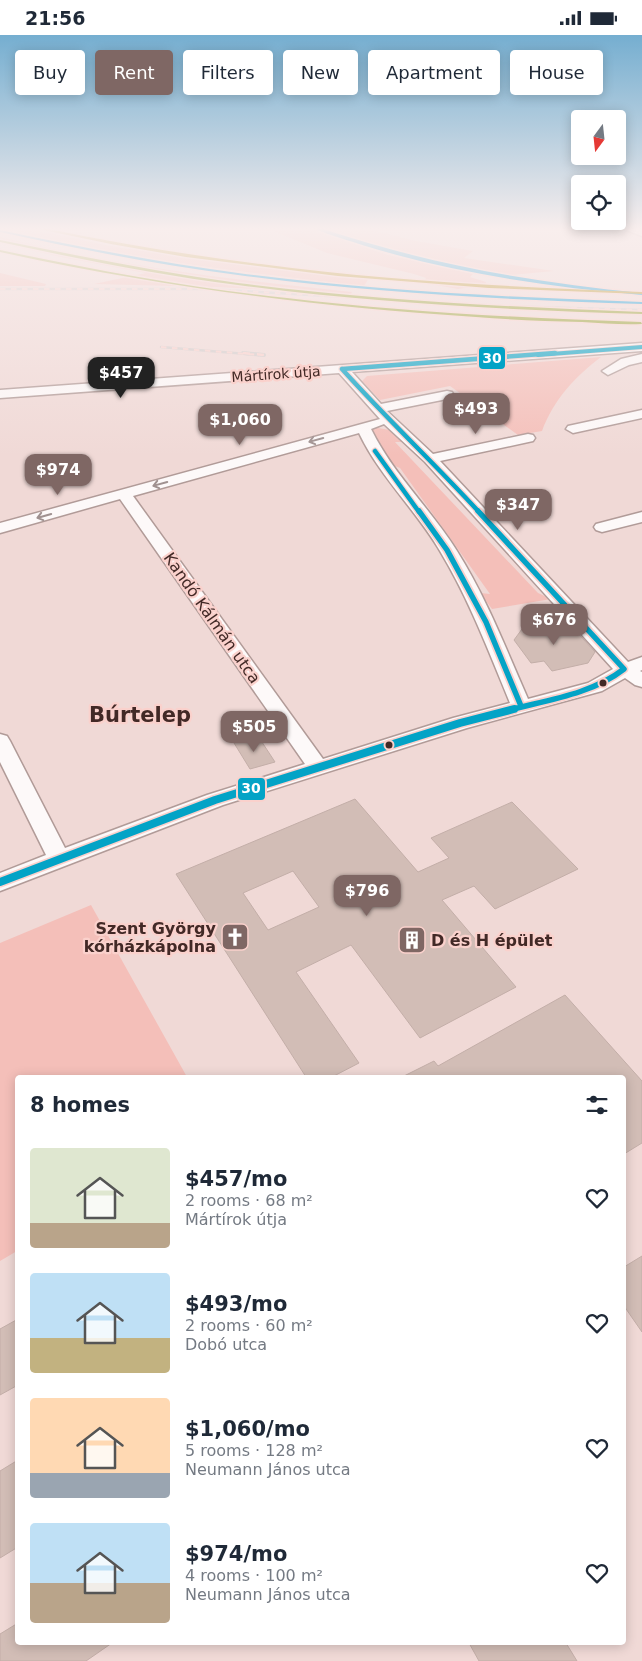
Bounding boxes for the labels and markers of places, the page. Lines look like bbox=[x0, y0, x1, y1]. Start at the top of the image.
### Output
pin: $457 bbox=[91, 357, 151, 399]
pin: $493 bbox=[446, 393, 506, 435]
pin: $1,060 bbox=[199, 403, 281, 446]
pin: $974 bbox=[28, 453, 88, 496]
pin: $347 bbox=[488, 489, 548, 531]
pin: $676 bbox=[524, 603, 584, 646]
unlabelled marker bbox=[598, 678, 608, 688]
pin: $505 bbox=[224, 711, 284, 753]
unlabelled marker bbox=[384, 740, 394, 750]
pin: $796 bbox=[337, 875, 397, 917]
place label: Szent György kórházkápolna bbox=[84, 919, 217, 956]
church icon: Szent György kórházkápolna bbox=[220, 922, 250, 952]
building icon: D és H épület bbox=[397, 925, 427, 955]
place label: D és H épület bbox=[431, 931, 553, 950]

